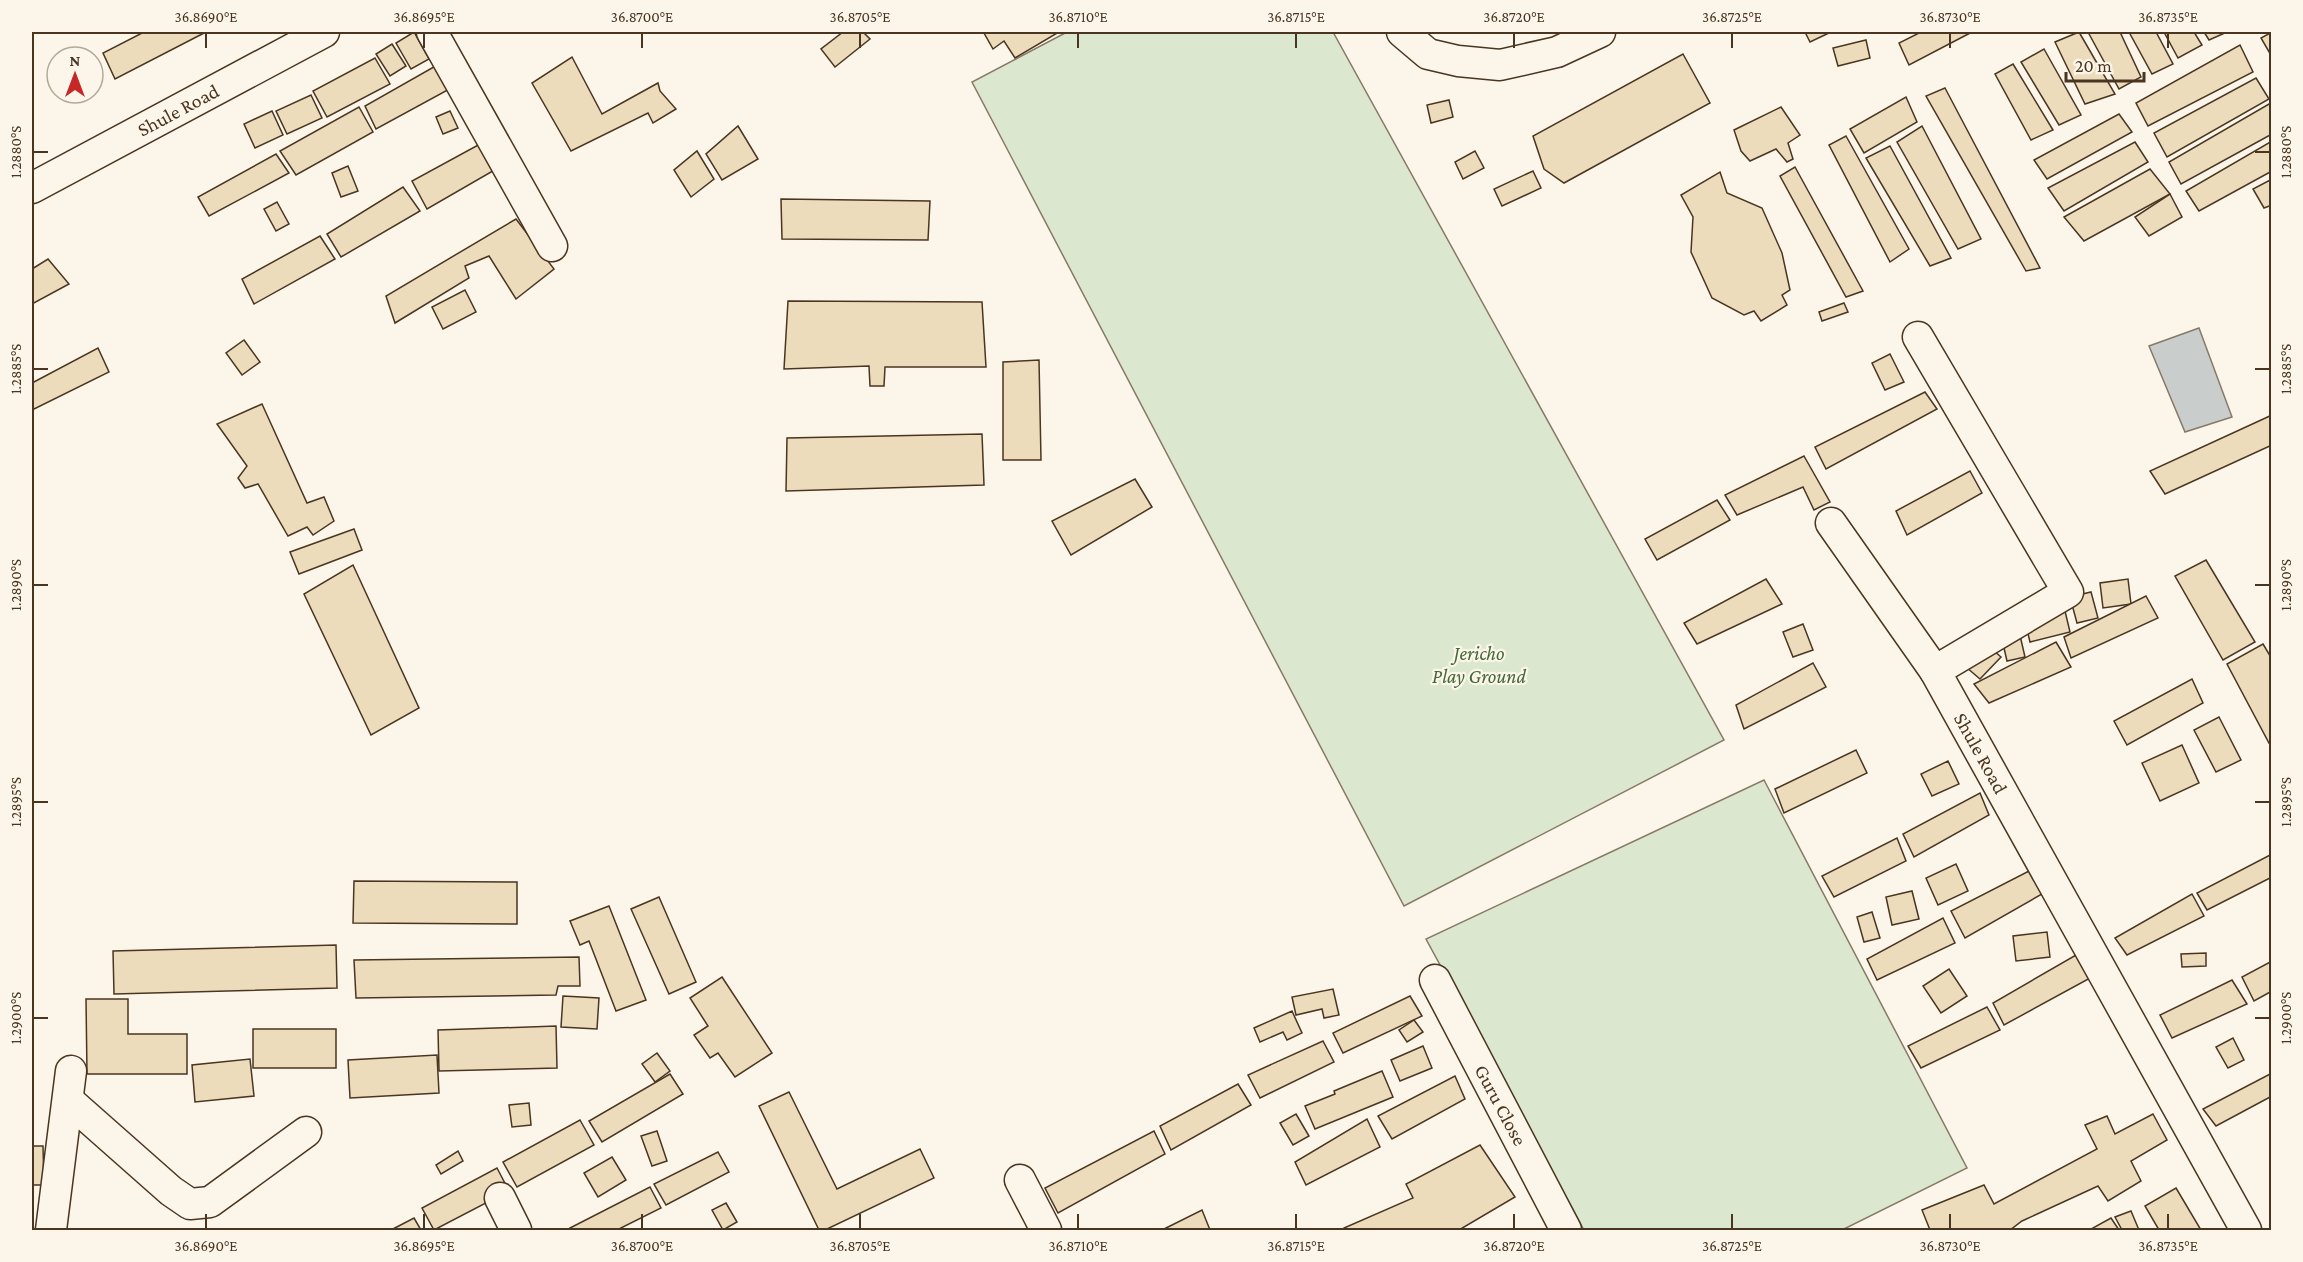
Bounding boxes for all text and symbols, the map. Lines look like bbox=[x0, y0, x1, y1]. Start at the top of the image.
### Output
text: 36.8690°E bbox=[175, 9, 237, 25]
text: 36.8695°E bbox=[393, 9, 455, 25]
text: 36.8700°E bbox=[611, 9, 673, 25]
text: 36.8705°E bbox=[830, 9, 890, 25]
text: 36.8710°E bbox=[1048, 9, 1108, 25]
text: 36.8715°E bbox=[1267, 9, 1325, 25]
text: 36.8720°E bbox=[1483, 9, 1545, 25]
text: 36.8725°E bbox=[1702, 9, 1762, 25]
text: 36.8730°E bbox=[1919, 9, 1981, 25]
text: 36.8735°E bbox=[2138, 9, 2198, 25]
north arrow bbox=[45, 45, 105, 105]
scale bar bbox=[2066, 45, 2144, 83]
text: N bbox=[70, 52, 81, 69]
text: 20 m bbox=[2075, 56, 2112, 76]
street label: Shule Road bbox=[134, 79, 223, 141]
text: 1.2880°S bbox=[8, 126, 24, 178]
text: 1.2880°S bbox=[2278, 126, 2294, 178]
text: 1.2885°S bbox=[8, 344, 24, 394]
text: 1.2885°S bbox=[2278, 344, 2294, 394]
text: 1.2890°S bbox=[8, 559, 24, 611]
text: 1.2890°S bbox=[2278, 559, 2294, 611]
park label: Jericho Play Ground bbox=[1432, 642, 1526, 688]
street label: Shule Road bbox=[1950, 709, 2012, 798]
text: 1.2895°S bbox=[8, 777, 24, 827]
text: 1.2895°S bbox=[2278, 777, 2294, 827]
text: 1.2900°S bbox=[8, 992, 24, 1044]
text: 1.2900°S bbox=[2278, 992, 2294, 1044]
street label: Guru Close bbox=[1471, 1061, 1532, 1149]
text: 36.8690°E bbox=[175, 1238, 237, 1254]
text: 36.8695°E bbox=[393, 1238, 455, 1254]
text: 36.8700°E bbox=[611, 1238, 673, 1254]
text: 36.8705°E bbox=[830, 1238, 890, 1254]
text: 36.8710°E bbox=[1048, 1238, 1108, 1254]
text: 36.8715°E bbox=[1267, 1238, 1325, 1254]
text: 36.8720°E bbox=[1483, 1238, 1545, 1254]
text: 36.8725°E bbox=[1702, 1238, 1762, 1254]
text: 36.8730°E bbox=[1919, 1238, 1981, 1254]
text: 36.8735°E bbox=[2138, 1238, 2198, 1254]

